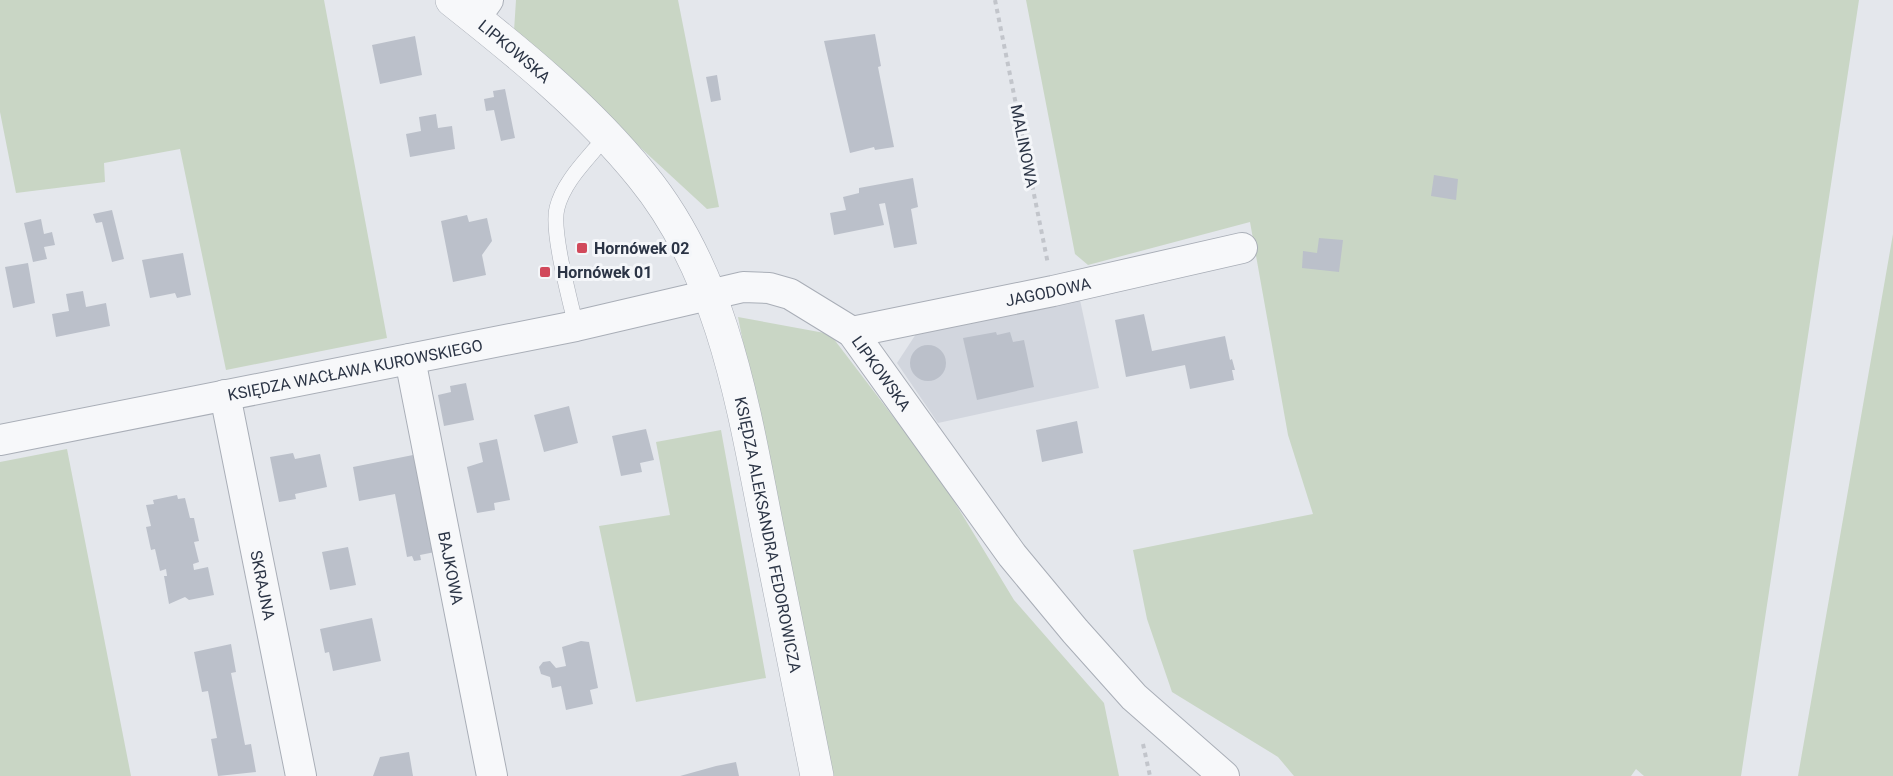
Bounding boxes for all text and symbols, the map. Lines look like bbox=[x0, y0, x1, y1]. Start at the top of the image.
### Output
street label: LIPKOWSKA bbox=[475, 16, 555, 87]
street label: MALINOWA bbox=[1007, 103, 1041, 190]
place label: Hornówek 02 bbox=[594, 239, 689, 258]
marker: Hornówek 02 bbox=[575, 241, 589, 255]
place label: Hornówek 01 bbox=[557, 263, 652, 282]
marker: Hornówek 01 bbox=[538, 265, 552, 279]
street label: JAGODOWA bbox=[1004, 273, 1093, 310]
street label: LIPKOWSKA bbox=[848, 332, 915, 415]
street label: KSIĘDZA WACŁAWA KUROWSKIEGO bbox=[226, 335, 484, 404]
street label: KSIĘDZA ALEKSANDRA FEDOROWICZA bbox=[731, 395, 806, 675]
street label: BAJKOWA bbox=[435, 530, 468, 607]
street label: SKRAJNA bbox=[247, 549, 279, 622]

